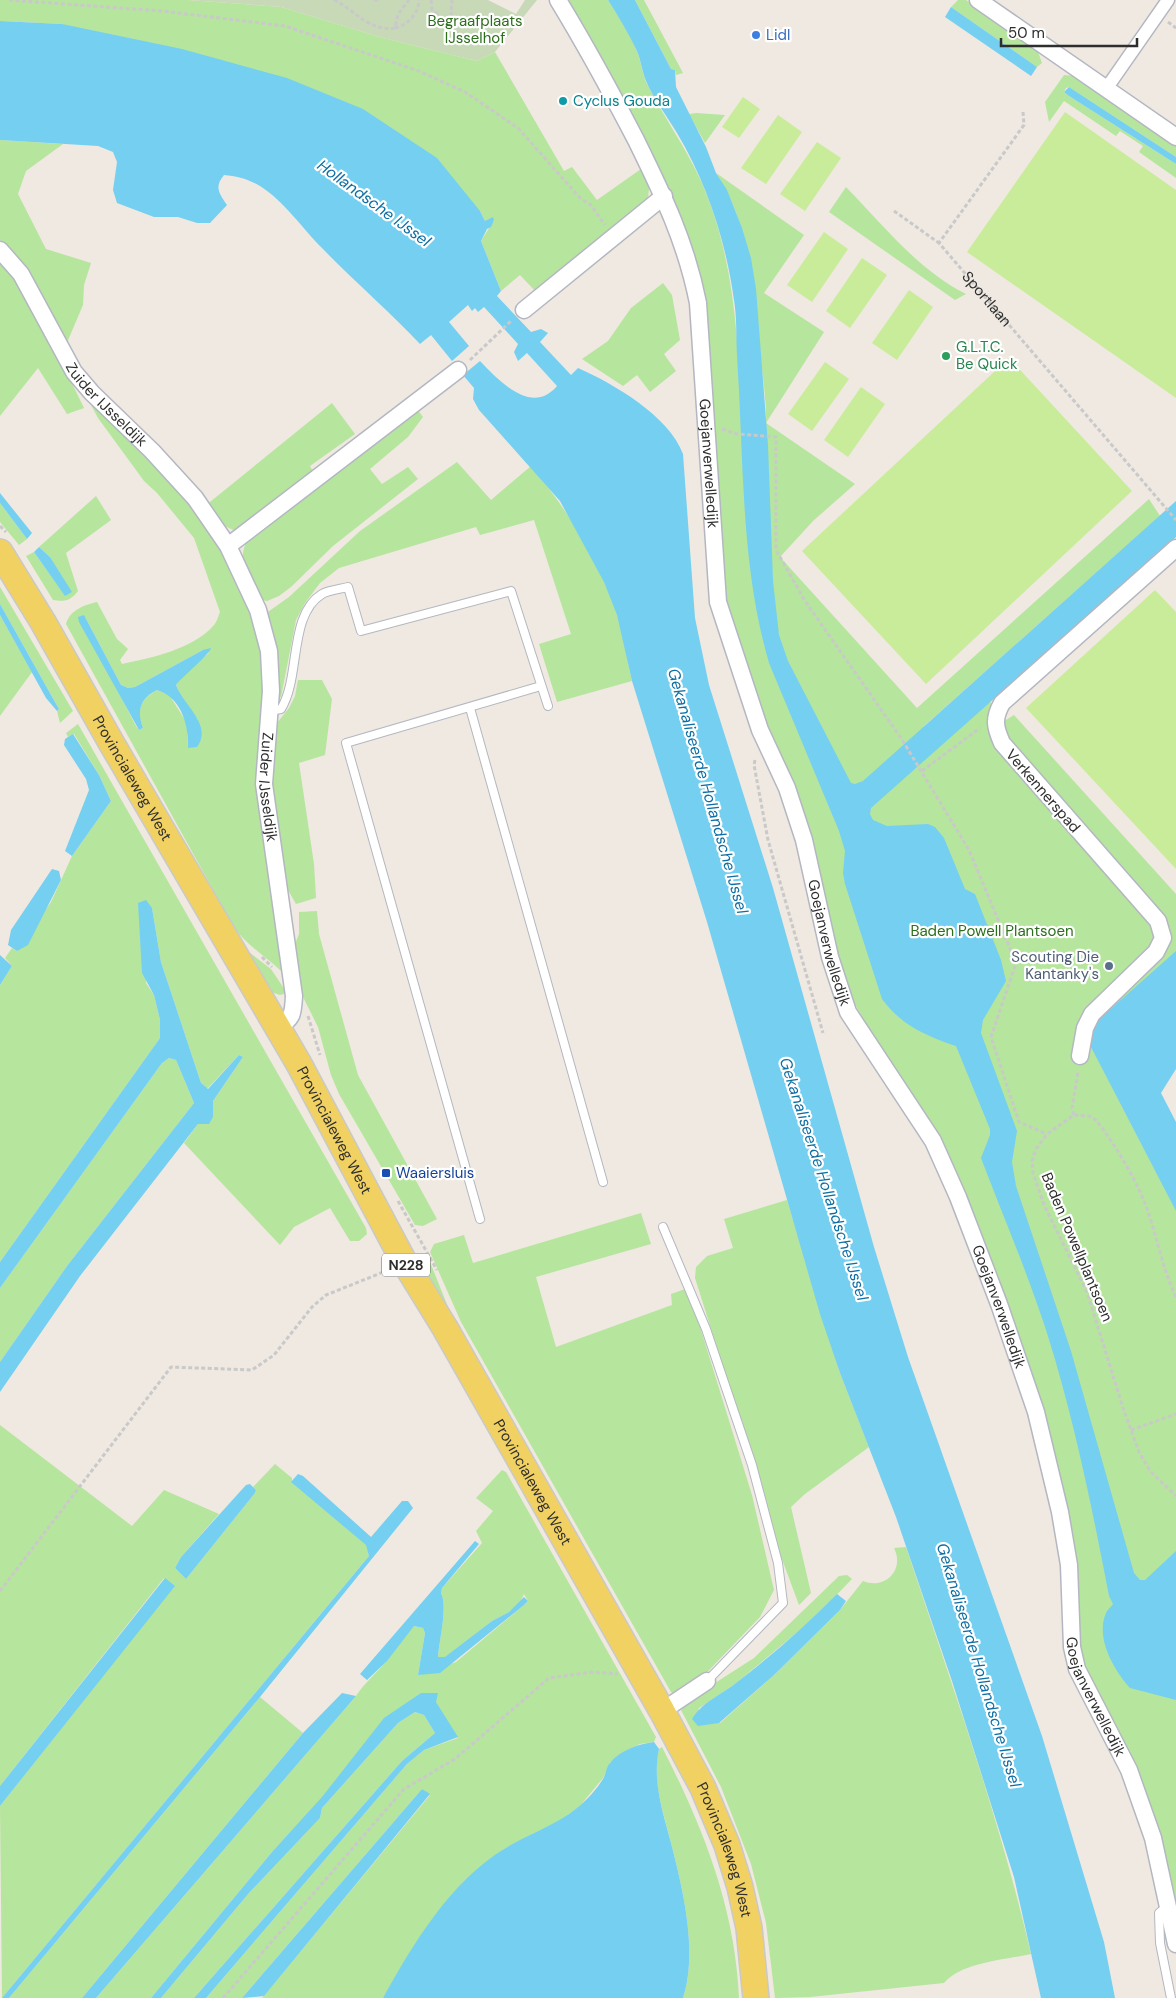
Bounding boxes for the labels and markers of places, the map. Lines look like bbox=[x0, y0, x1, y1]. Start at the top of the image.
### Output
place label: Lidl bbox=[766, 25, 790, 45]
marker: Lidl bbox=[750, 29, 762, 41]
place label: Cyclus Gouda bbox=[573, 91, 670, 111]
marker: Cyclus Gouda bbox=[557, 95, 569, 107]
place label: G.L.T.C. Be Quick bbox=[956, 337, 1018, 374]
marker: G.L.T.C. Be Quick bbox=[940, 350, 952, 362]
place label: Scouting Die Kantanky's bbox=[1011, 947, 1099, 984]
marker: Scouting Die Kantanky's bbox=[1103, 960, 1115, 972]
place label: Waaiersluis bbox=[396, 1163, 474, 1183]
marker: Waaiersluis bbox=[380, 1167, 392, 1179]

